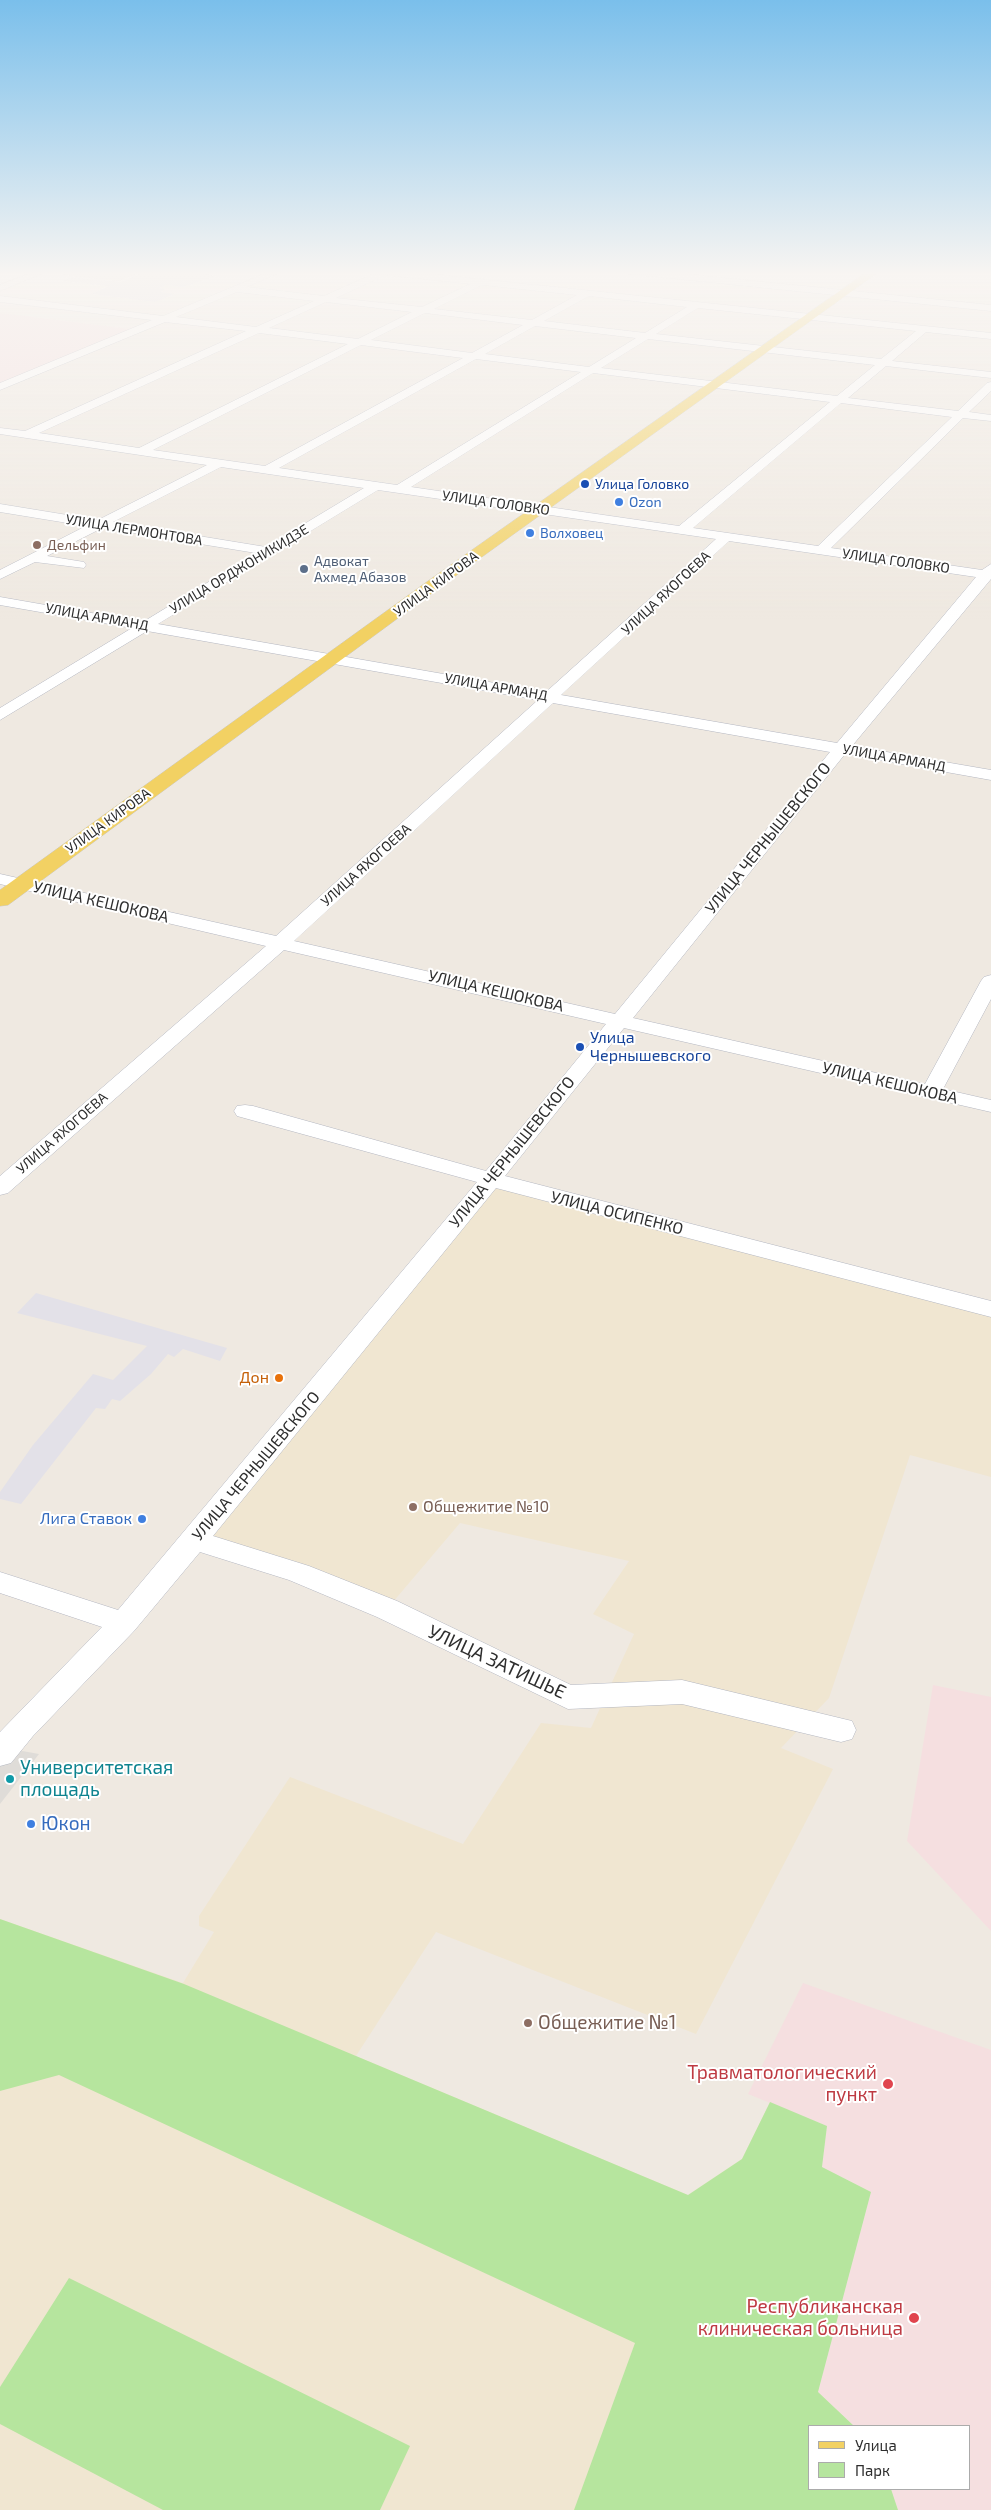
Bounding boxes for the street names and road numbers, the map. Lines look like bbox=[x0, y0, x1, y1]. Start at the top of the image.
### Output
street label: УЛИЦА ГОЛОВКО bbox=[441, 487, 551, 519]
street label: УЛИЦА ЛЕРМОНТОВА bbox=[64, 511, 204, 549]
street label: УЛИЦА ОРДЖОНИКИДЗЕ bbox=[166, 521, 312, 617]
street label: УЛИЦА ГОЛОВКО bbox=[841, 545, 951, 577]
street label: УЛИЦА ЯХОГОЕВА bbox=[618, 547, 714, 639]
street label: УЛИЦА КИРОВА bbox=[390, 548, 482, 620]
street label: УЛИЦА АРМАНД bbox=[44, 600, 150, 634]
street label: УЛИЦА АРМАНД bbox=[443, 670, 549, 704]
street label: УЛИЦА АРМАНД bbox=[841, 741, 947, 775]
street label: УЛИЦА ЧЕРНЫШЕВСКОГО bbox=[701, 759, 835, 917]
street label: УЛИЦА КИРОВА bbox=[62, 785, 154, 857]
street label: УЛИЦА ЯХОГОЕВА bbox=[317, 820, 415, 910]
street label: УЛИЦА КЕШОКОВА bbox=[31, 877, 171, 927]
street label: УЛИЦА КЕШОКОВА bbox=[426, 966, 566, 1016]
street label: УЛИЦА КЕШОКОВА bbox=[820, 1058, 960, 1108]
street label: УЛИЦА ЧЕРНЫШЕВСКОГО bbox=[445, 1073, 579, 1231]
street label: УЛИЦА ЯХОГОЕВА bbox=[13, 1089, 111, 1177]
street label: УЛИЦА ОСИПЕНКО bbox=[549, 1187, 685, 1239]
street label: УЛИЦА ЧЕРНЫШЕВСКОГО bbox=[188, 1388, 324, 1544]
street label: УЛИЦА ЗАТИШЬЕ bbox=[424, 1620, 570, 1704]

